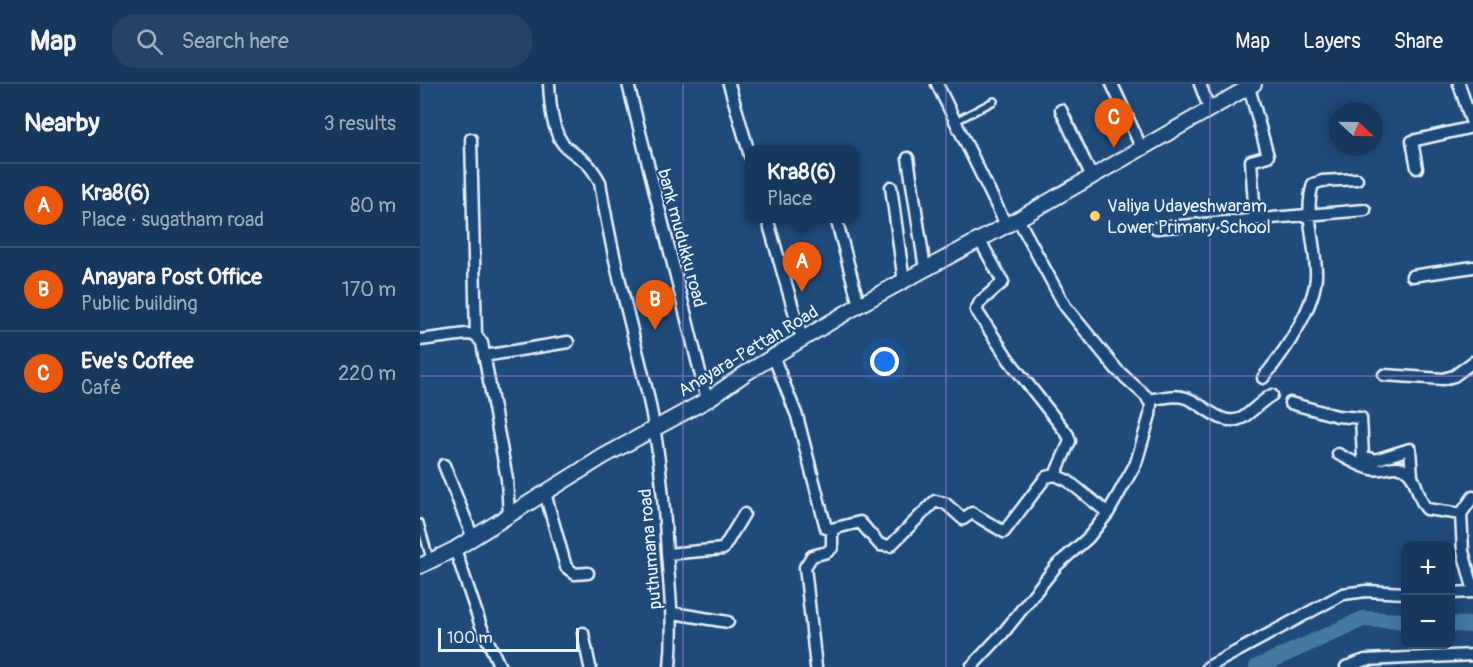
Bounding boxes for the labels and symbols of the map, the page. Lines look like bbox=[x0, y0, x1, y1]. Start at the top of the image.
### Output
pin: C bbox=[1094, 98, 1134, 148]
north arrow bbox=[1329, 102, 1383, 156]
street label: bank mudukku road bbox=[652, 167, 711, 310]
place label: Valiya Udayeshwaram Lower Primary School bbox=[1107, 195, 1271, 239]
marker: Valiya Udayeshwaram Lower Primary School bbox=[1088, 209, 1102, 223]
pin: A bbox=[782, 242, 821, 292]
pin: B bbox=[636, 280, 674, 330]
street label: Anayara-Pettah Road bbox=[674, 300, 823, 402]
your location bbox=[870, 347, 899, 376]
street label: puthumana road bbox=[634, 488, 667, 610]
scale bar bbox=[438, 625, 579, 652]

